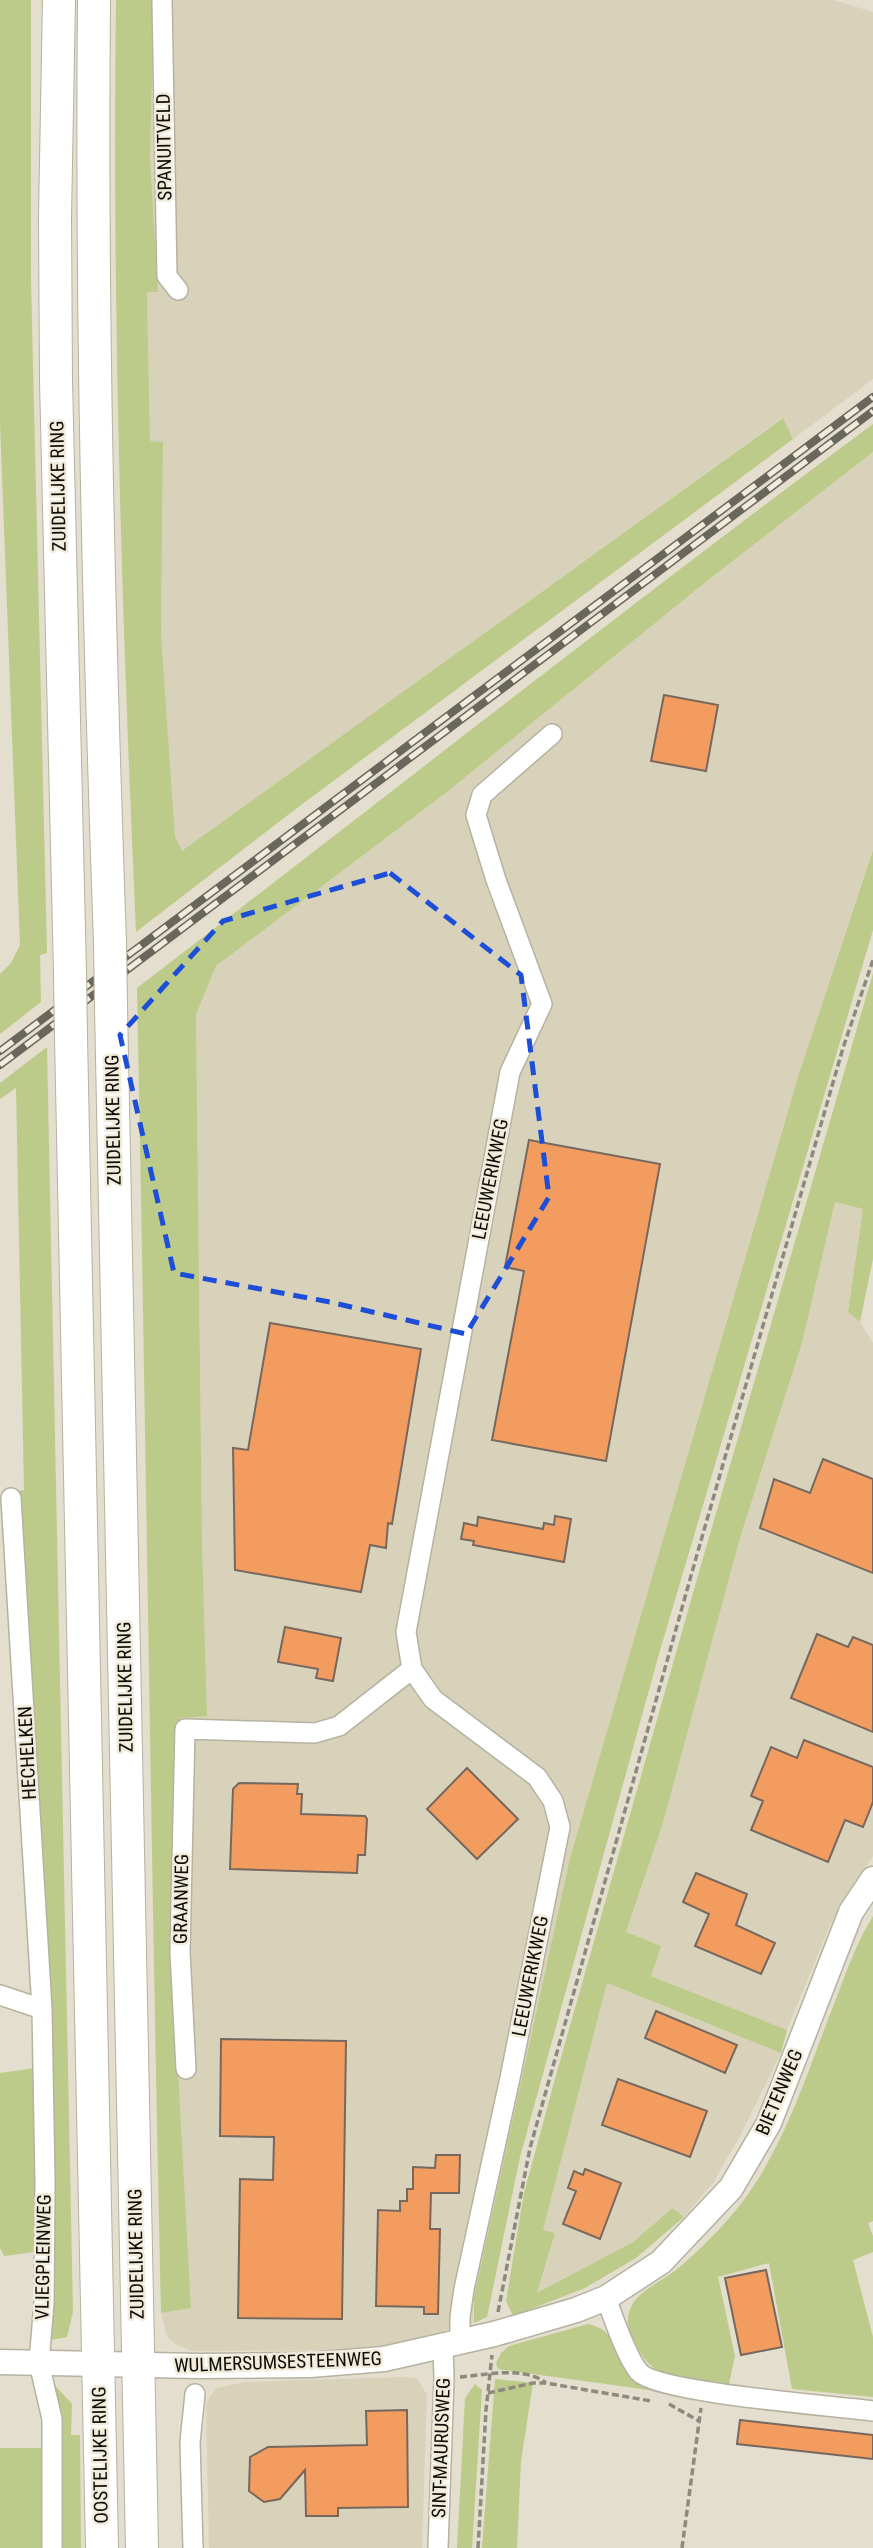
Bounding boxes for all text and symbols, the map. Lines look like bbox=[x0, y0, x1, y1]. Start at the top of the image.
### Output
street label: SPANUITVELD bbox=[152, 93, 176, 201]
street label: ZUIDELIJKE RING bbox=[45, 420, 71, 552]
street label: ZUIDELIJKE RING bbox=[100, 1054, 126, 1186]
street label: LEEUWERIKWEG bbox=[467, 1117, 513, 1241]
street label: ZUIDELIJKE RING bbox=[112, 1621, 138, 1753]
street label: HECHELKEN bbox=[13, 1706, 41, 1800]
street label: GRAANWEG bbox=[169, 1854, 193, 1944]
street label: LEEUWERIKWEG bbox=[507, 1914, 553, 2038]
street label: BIETENWEG bbox=[751, 2046, 807, 2138]
street label: ZUIDELIJKE RING bbox=[123, 2188, 149, 2320]
street label: VLIEGPLEINWEG bbox=[30, 2194, 56, 2320]
street label: WULMERSUMSESTEENWEG bbox=[174, 2347, 382, 2377]
street label: SINT-MAURUSWEG bbox=[427, 2377, 455, 2519]
street label: OOSTELIJKE RING bbox=[87, 2386, 113, 2524]

